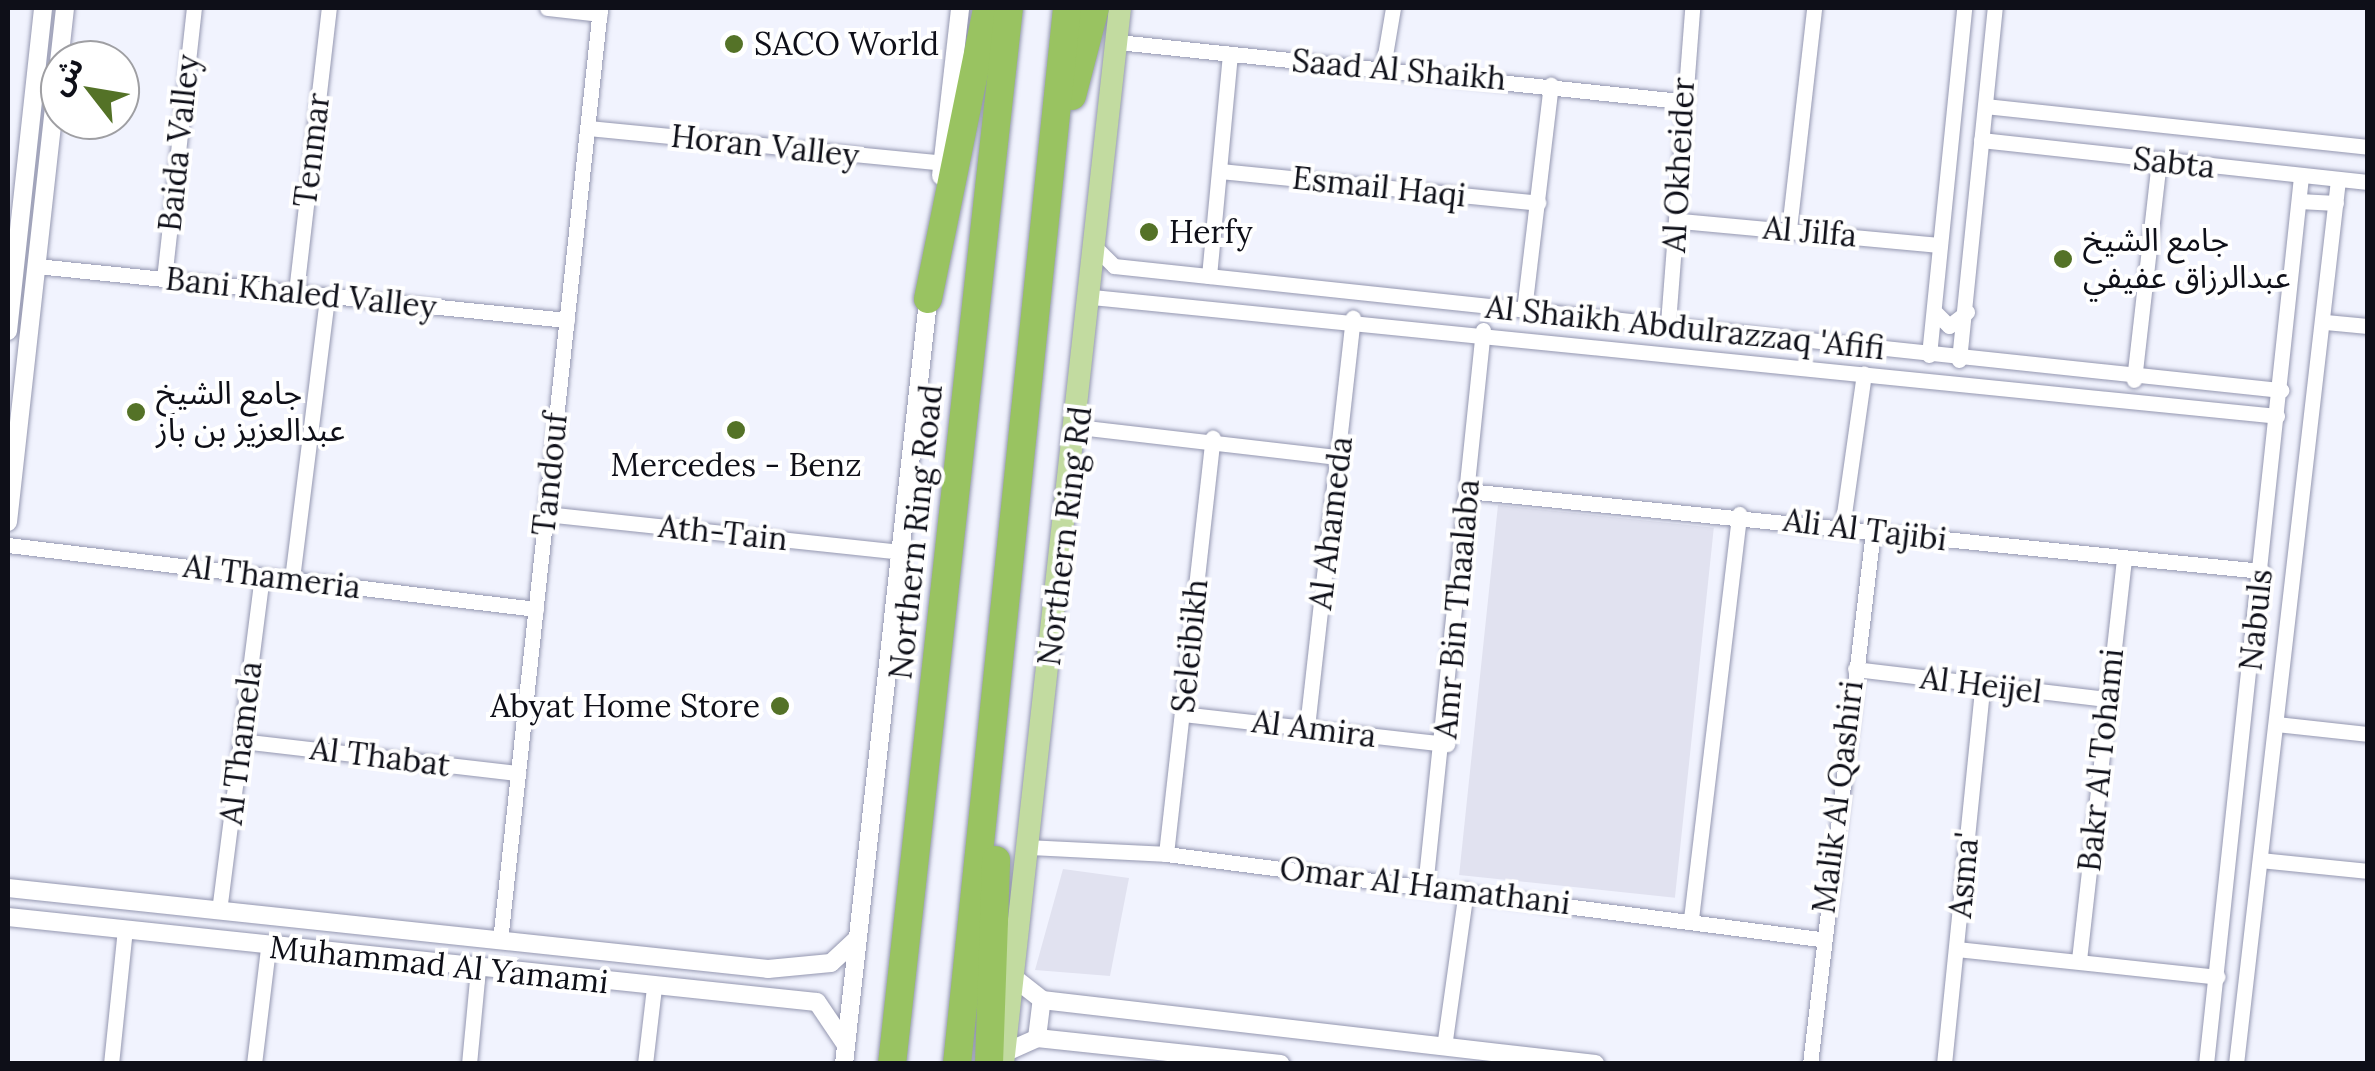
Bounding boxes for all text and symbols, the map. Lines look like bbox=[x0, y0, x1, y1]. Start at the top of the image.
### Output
place label: SACO World bbox=[754, 25, 939, 63]
marker: SACO World bbox=[723, 33, 745, 55]
north arrow bbox=[40, 40, 140, 140]
street label: Saad Al Shaikh bbox=[1290, 42, 1508, 98]
text: ش bbox=[41, 50, 91, 101]
street label: Baida Valley bbox=[151, 53, 207, 233]
street label: Al Okheider bbox=[1655, 76, 1703, 254]
street label: Tenmar bbox=[286, 91, 338, 209]
street label: Horan Valley bbox=[669, 117, 861, 175]
street label: Sabta bbox=[2131, 140, 2217, 186]
street label: Esmail Haqi bbox=[1290, 159, 1468, 215]
street label: Al Jilfa bbox=[1761, 209, 1859, 255]
place label: Herfy bbox=[1169, 213, 1253, 251]
marker: Herfy bbox=[1138, 221, 1160, 243]
place label: جامع الشيخ عبدالرزاق عفيفي bbox=[2083, 222, 2291, 297]
marker: جامع الشيخ عبدالرزاق عفيفي bbox=[2052, 248, 2074, 270]
street label: Bani Khaled Valley bbox=[164, 260, 438, 326]
street label: Al Shaikh Abdulrazzaq 'Afifi bbox=[1484, 288, 1886, 368]
place label: جامع الشيخ عبدالعزيز بن باز bbox=[156, 375, 345, 450]
street label: Northern Ring Road bbox=[881, 383, 951, 681]
marker: جامع الشيخ عبدالعزيز بن باز bbox=[125, 401, 147, 423]
street label: Northern Ring Rd bbox=[1030, 404, 1100, 668]
street label: Tandouf bbox=[524, 411, 576, 537]
marker: Mercedes - Benz bbox=[725, 419, 747, 441]
street label: Al Ahameda bbox=[1301, 434, 1361, 612]
place label: Mercedes - Benz bbox=[611, 446, 861, 484]
street label: Amr Bin Thaalaba bbox=[1427, 478, 1487, 740]
street label: Ali Al Tajibi bbox=[1781, 501, 1949, 559]
street label: Ath-Tain bbox=[657, 507, 789, 559]
street label: Al Thameria bbox=[181, 547, 363, 607]
street label: Nabuls bbox=[2232, 567, 2280, 673]
street label: Seleibikh bbox=[1164, 577, 1216, 715]
street label: Bakr Al Tohami bbox=[2070, 647, 2132, 873]
street label: Al Thamela bbox=[212, 659, 270, 827]
street label: Al Heijel bbox=[1918, 659, 2044, 711]
street label: Malik Al Qashiri bbox=[1805, 678, 1871, 916]
place label: Abyat Home Store bbox=[490, 687, 760, 725]
marker: Abyat Home Store bbox=[769, 695, 791, 717]
street label: Al Amira bbox=[1250, 702, 1378, 756]
street label: Al Thabat bbox=[308, 729, 452, 785]
street label: Asma' bbox=[1941, 830, 1987, 920]
street label: Omar Al Hamathani bbox=[1277, 849, 1573, 923]
street label: Muhammad Al Yamami bbox=[268, 928, 610, 1002]

